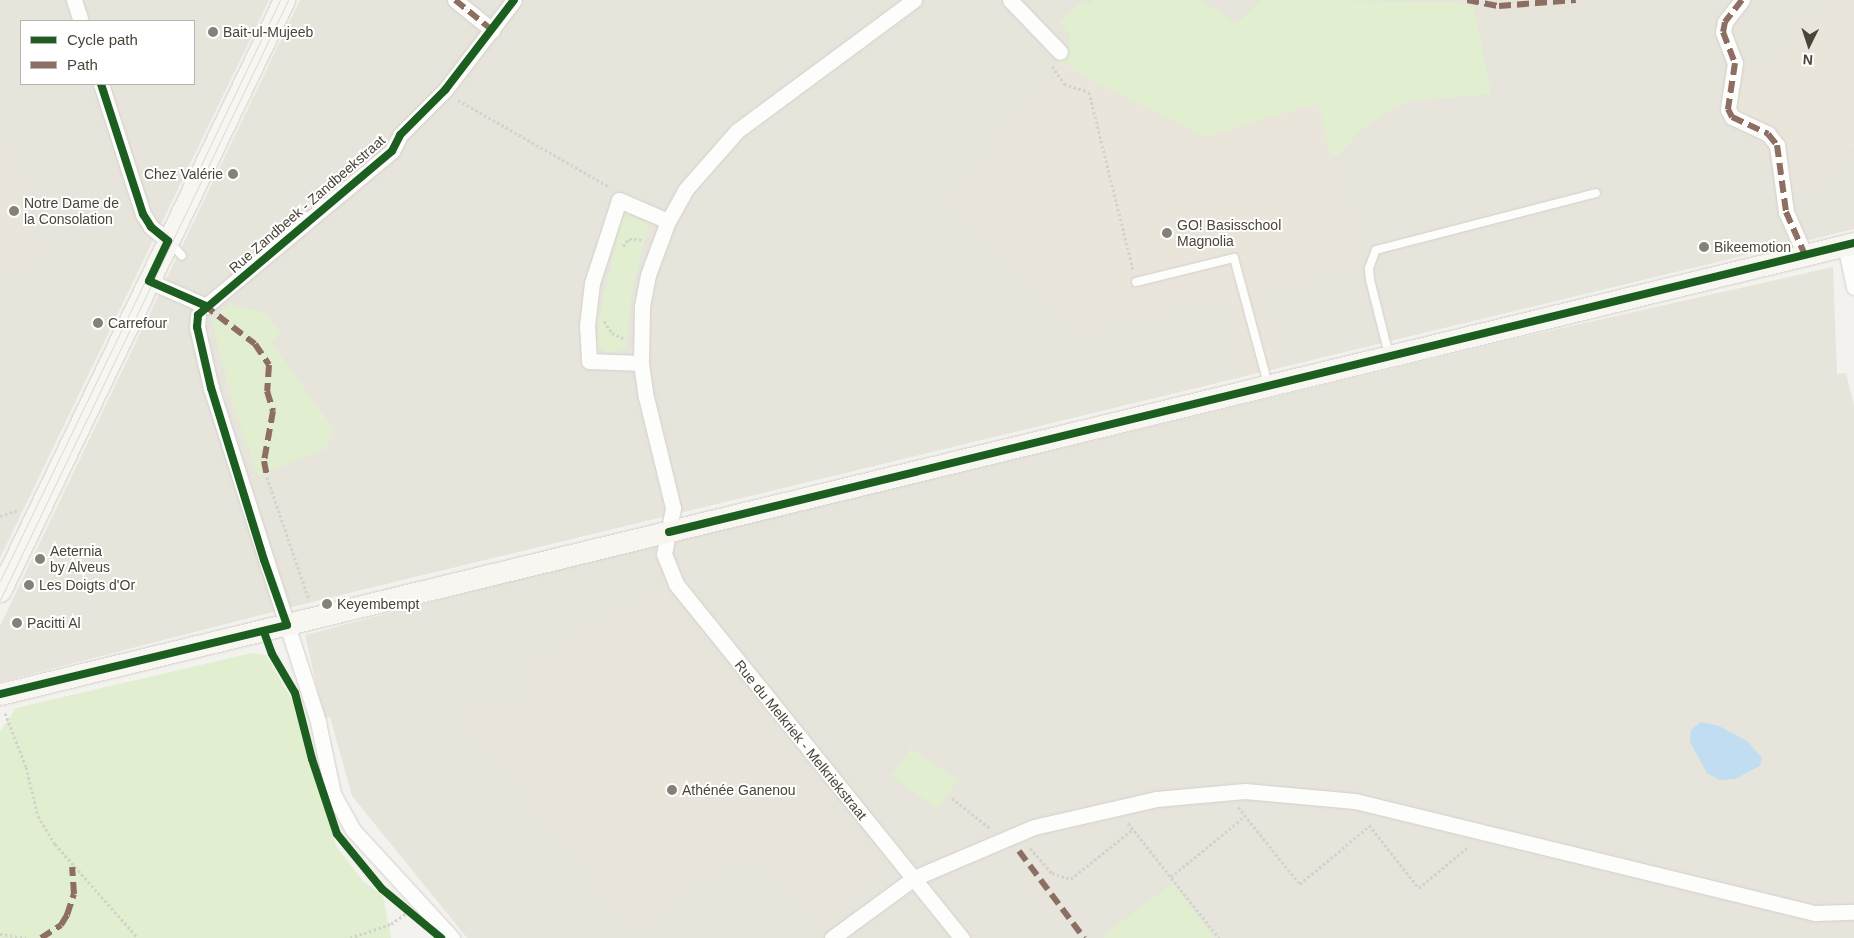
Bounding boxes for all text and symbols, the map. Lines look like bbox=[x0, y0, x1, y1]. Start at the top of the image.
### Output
legend bbox=[20, 20, 195, 85]
north arrow bbox=[1784, 20, 1834, 70]
place label: Bait-ul-Mujeeb bbox=[223, 24, 313, 40]
marker: Bait-ul-Mujeeb bbox=[207, 26, 219, 38]
text: Cycle path bbox=[67, 31, 138, 48]
text: N bbox=[1802, 52, 1814, 68]
text: Path bbox=[67, 56, 98, 73]
street label: Rue Zandbeek - Zandbeekstraat bbox=[225, 132, 389, 276]
place label: Chez Valérie bbox=[144, 166, 223, 182]
marker: Chez Valérie bbox=[227, 168, 239, 180]
place label: Notre Dame de la Consolation bbox=[24, 195, 119, 228]
marker: Notre Dame de la Consolation bbox=[8, 205, 20, 217]
place label: GO! Basisschool Magnolia bbox=[1177, 217, 1281, 250]
marker: GO! Basisschool Magnolia bbox=[1161, 227, 1173, 239]
place label: Bikeemotion bbox=[1714, 239, 1791, 255]
marker: Bikeemotion bbox=[1698, 241, 1710, 253]
place label: Carrefour bbox=[108, 315, 167, 331]
marker: Carrefour bbox=[92, 317, 104, 329]
place label: Aeternia by Alveus bbox=[50, 543, 111, 576]
marker: Aeternia by Alveus bbox=[34, 553, 46, 565]
place label: Les Doigts d'Or bbox=[39, 577, 135, 593]
marker: Les Doigts d'Or bbox=[23, 579, 35, 591]
place label: Keyembempt bbox=[337, 596, 419, 612]
marker: Keyembempt bbox=[321, 598, 333, 610]
place label: Pacitti Al bbox=[27, 615, 81, 631]
marker: Pacitti Al bbox=[11, 617, 23, 629]
street label: Rue du Melkriek - Melkriekstraat bbox=[731, 657, 871, 823]
place label: Athénée Ganenou bbox=[682, 782, 796, 798]
marker: Athénée Ganenou bbox=[666, 784, 678, 796]

